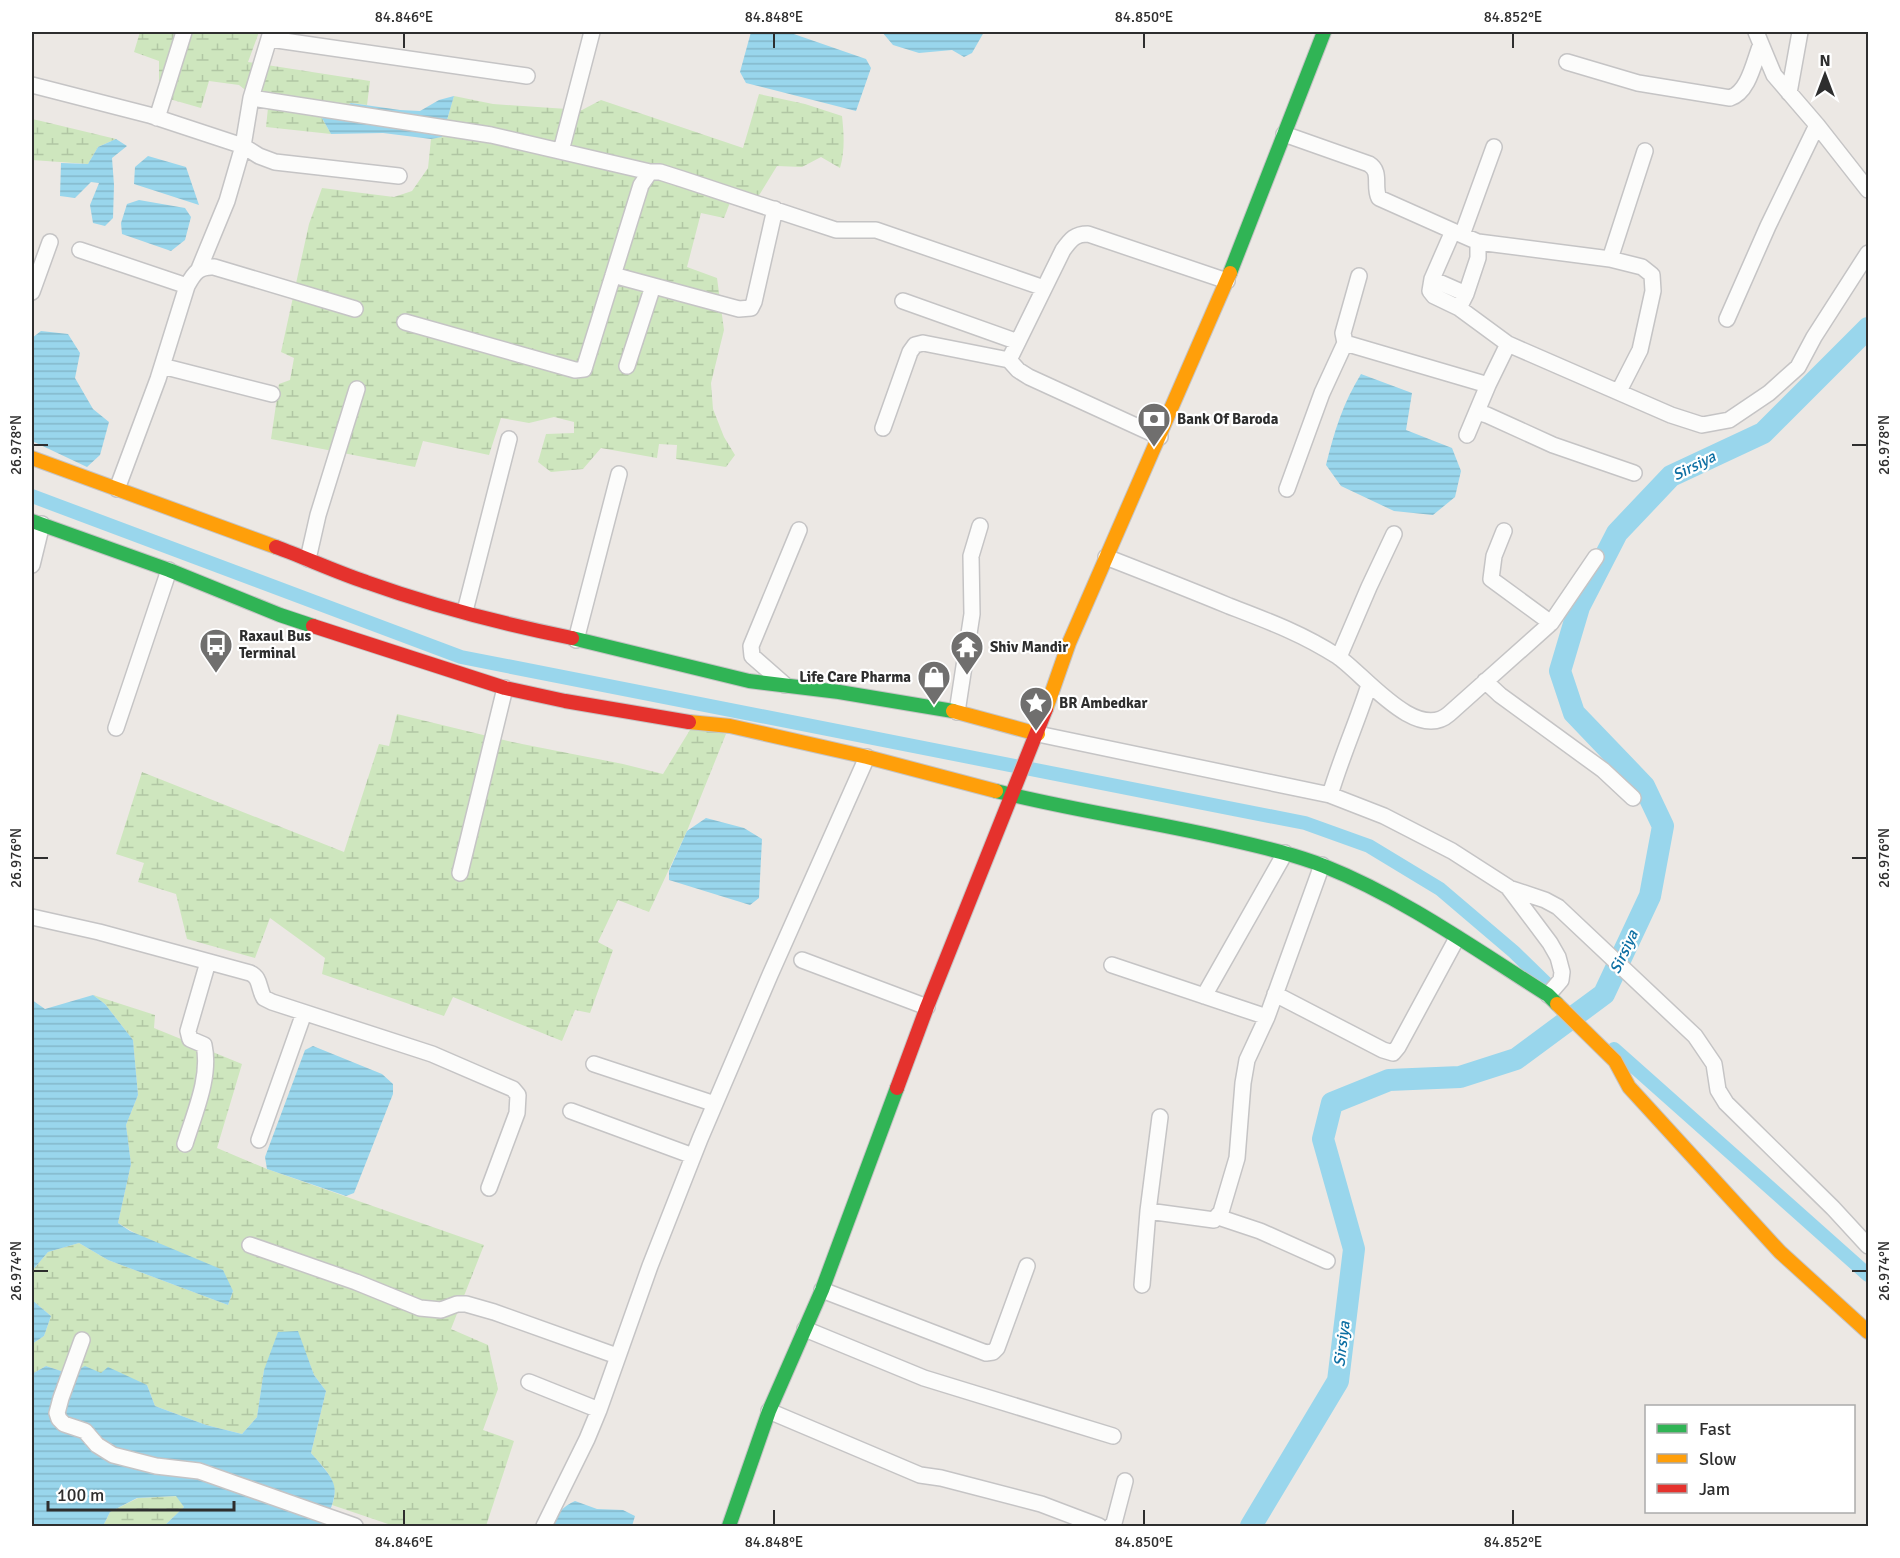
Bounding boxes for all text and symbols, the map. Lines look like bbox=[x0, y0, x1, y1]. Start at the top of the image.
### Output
text: 84.846°E bbox=[375, 8, 433, 26]
text: 84.848°E bbox=[745, 8, 803, 26]
text: 84.850°E bbox=[1115, 8, 1173, 26]
text: 84.852°E bbox=[1484, 8, 1542, 26]
north arrow bbox=[1795, 45, 1855, 105]
text: N bbox=[1819, 51, 1831, 71]
bank icon: Bank Of Baroda bbox=[1136, 401, 1172, 448]
place label: Bank Of Baroda bbox=[1177, 410, 1279, 428]
text: 26.978°N bbox=[7, 415, 25, 475]
text: 26.978°N bbox=[1875, 415, 1893, 475]
water label: Sirsiya bbox=[1669, 446, 1720, 485]
bus stop icon: Raxaul Bus Terminal bbox=[198, 627, 234, 674]
place label: Raxaul Bus Terminal bbox=[239, 627, 311, 662]
temple icon: Shiv Mandir bbox=[949, 629, 985, 676]
place label: Shiv Mandir bbox=[990, 638, 1068, 656]
shop icon: Life Care Pharma bbox=[916, 659, 952, 706]
place label: Life Care Pharma bbox=[799, 668, 911, 686]
place icon: BR Ambedkar bbox=[1018, 685, 1054, 732]
place label: BR Ambedkar bbox=[1059, 694, 1148, 712]
text: 26.976°N bbox=[7, 828, 25, 888]
text: 26.976°N bbox=[1875, 828, 1893, 888]
water label: Sirsiya bbox=[1605, 926, 1643, 977]
text: 26.974°N bbox=[7, 1241, 25, 1301]
text: 26.974°N bbox=[1875, 1241, 1893, 1301]
water label: Sirsiya bbox=[1329, 1319, 1355, 1368]
legend bbox=[1645, 1405, 1855, 1513]
text: Fast bbox=[1699, 1418, 1731, 1440]
text: Slow bbox=[1699, 1448, 1736, 1470]
scale bar bbox=[48, 1474, 234, 1512]
text: Jam bbox=[1699, 1478, 1730, 1500]
text: 100 m bbox=[57, 1484, 104, 1506]
text: 84.846°E bbox=[375, 1533, 433, 1551]
text: 84.848°E bbox=[745, 1533, 803, 1551]
text: 84.850°E bbox=[1115, 1533, 1173, 1551]
text: 84.852°E bbox=[1484, 1533, 1542, 1551]

